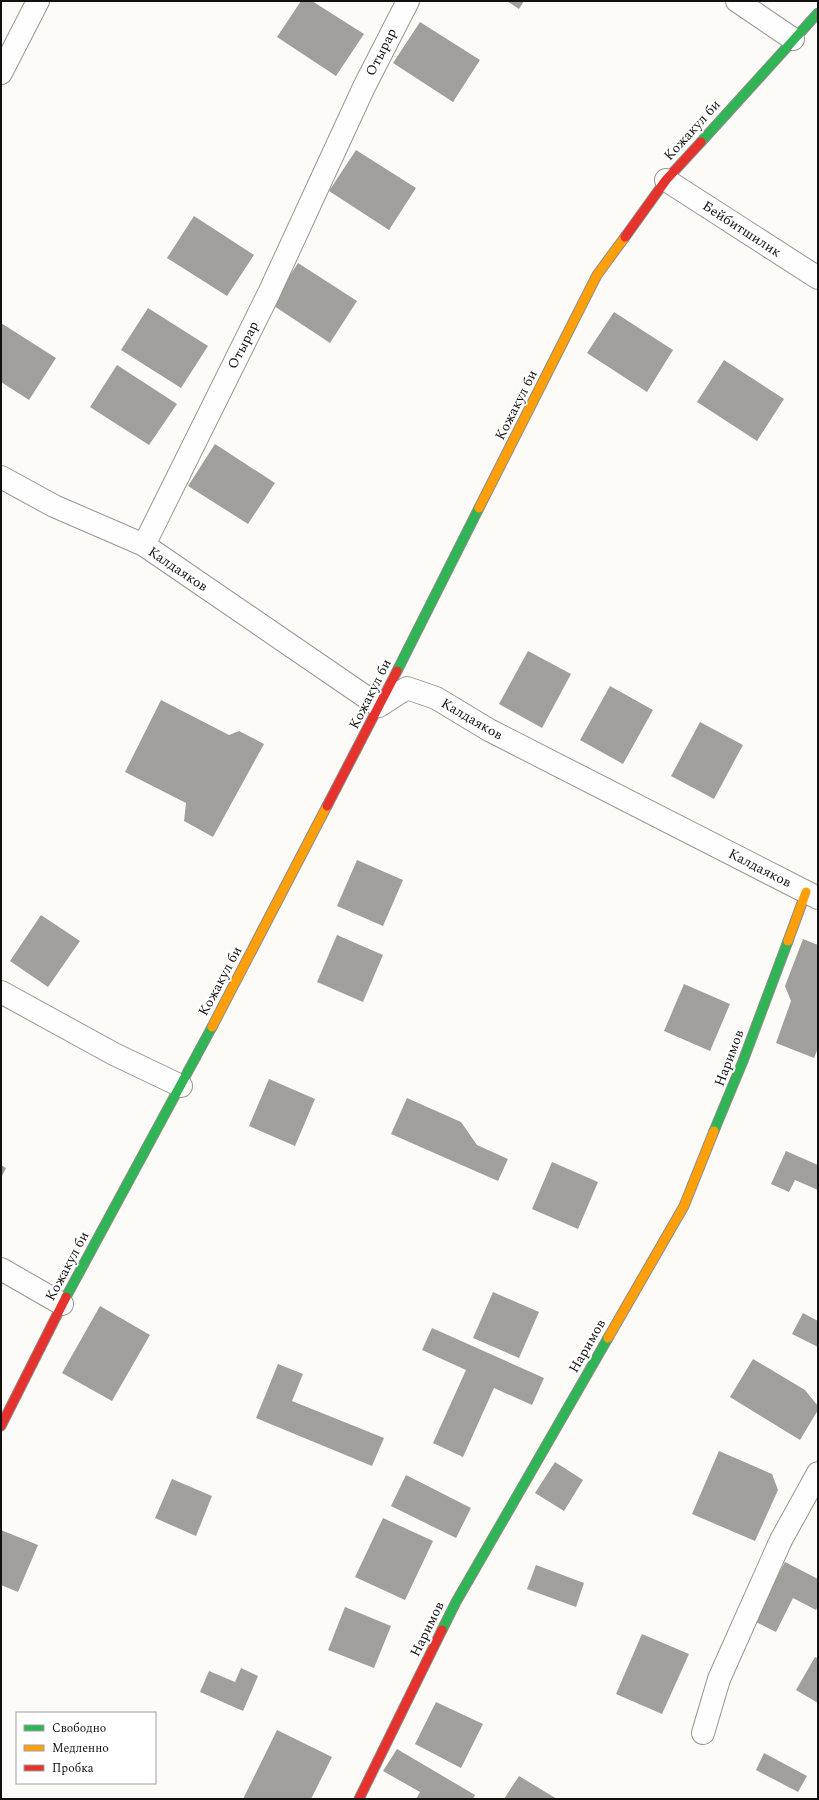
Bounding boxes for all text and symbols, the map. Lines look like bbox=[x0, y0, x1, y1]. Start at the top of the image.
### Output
street label: Отырар bbox=[360, 24, 402, 80]
street label: Кожакул би bbox=[659, 95, 725, 165]
street label: Бейбитшилик bbox=[698, 195, 786, 263]
street label: Отырар bbox=[222, 317, 264, 373]
street label: Кожакул би bbox=[489, 366, 543, 444]
street label: Калдаяков bbox=[144, 541, 212, 597]
street label: Кожакул би bbox=[343, 655, 397, 733]
street label: Калдаяков bbox=[437, 693, 507, 745]
street label: Калдаяков bbox=[725, 843, 795, 893]
street label: Кожакул би bbox=[193, 942, 247, 1020]
street label: Наримов bbox=[709, 1027, 749, 1089]
street label: Кожакул би bbox=[40, 1227, 94, 1305]
street label: Наримов bbox=[563, 1315, 611, 1377]
street label: Наримов bbox=[405, 1598, 449, 1660]
legend bbox=[16, 1712, 156, 1784]
text: Свободно bbox=[52, 1719, 106, 1738]
text: Медленно bbox=[52, 1739, 109, 1758]
text: Пробка bbox=[52, 1759, 94, 1778]

